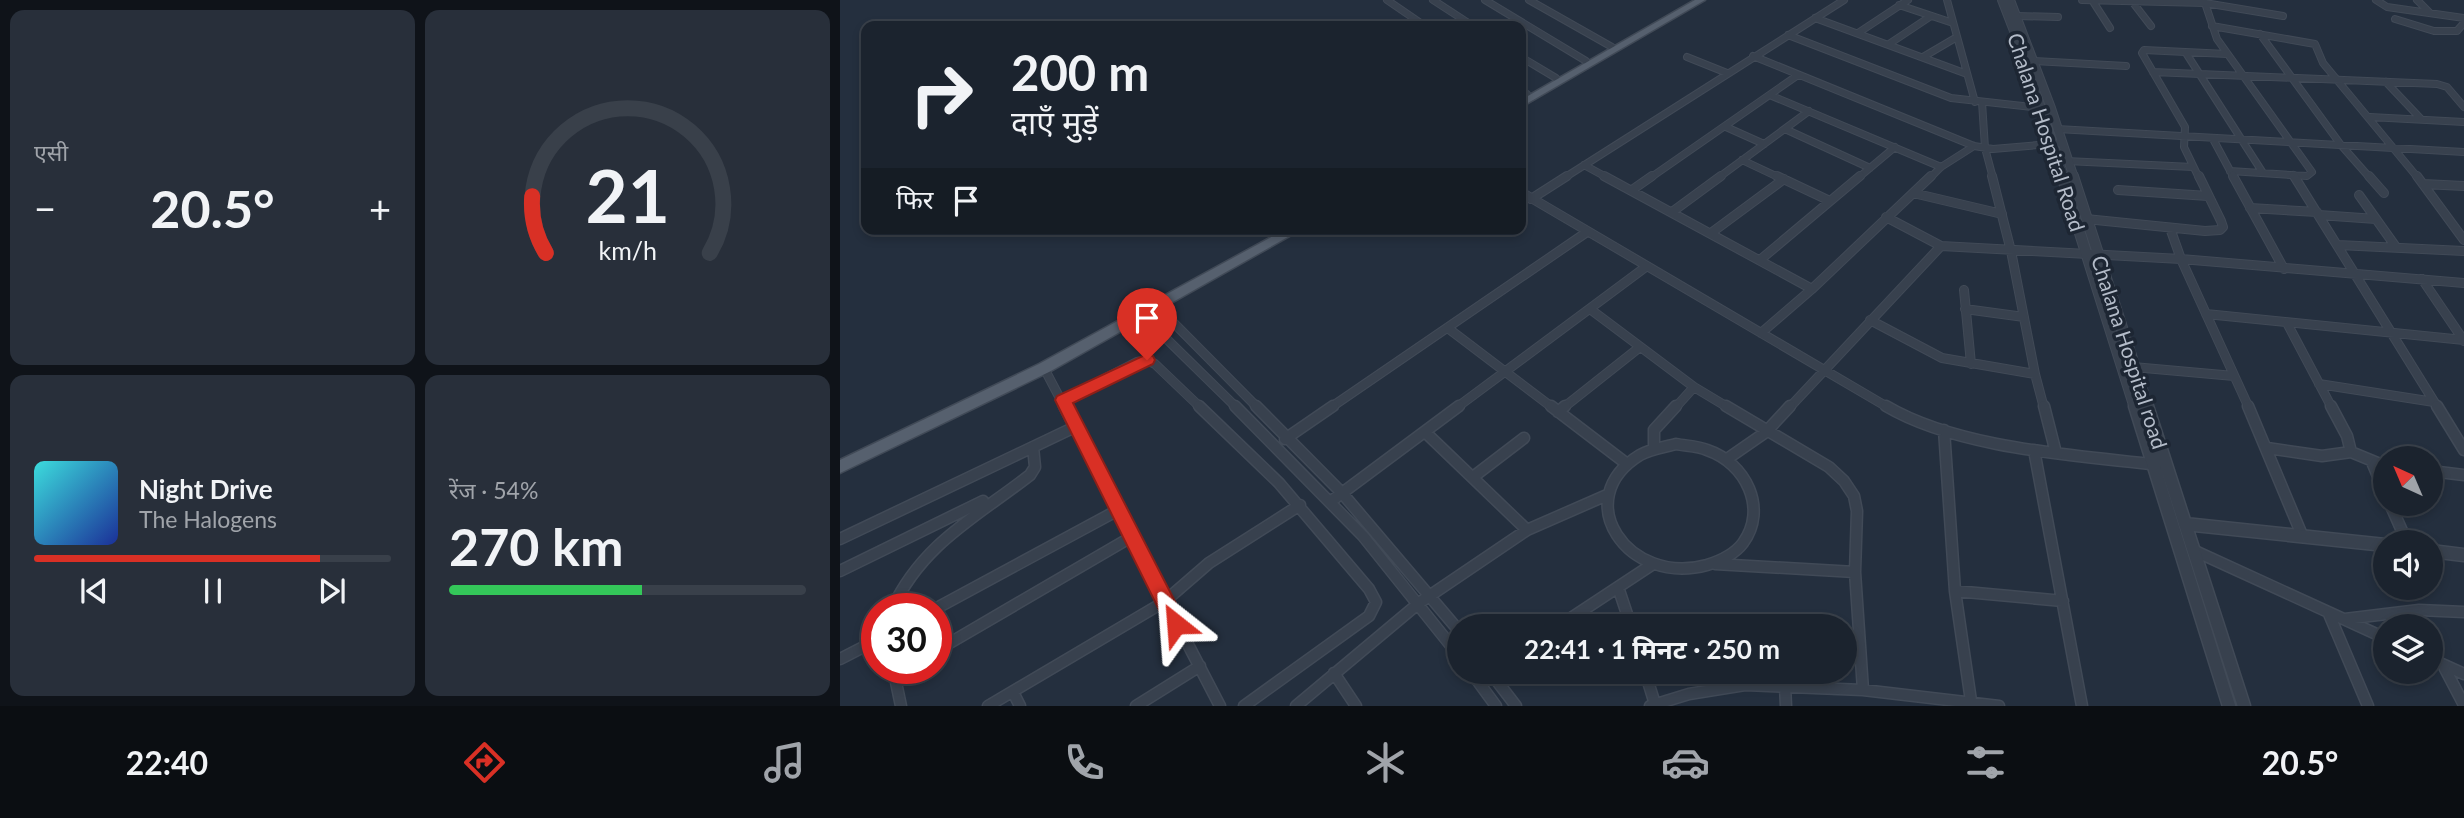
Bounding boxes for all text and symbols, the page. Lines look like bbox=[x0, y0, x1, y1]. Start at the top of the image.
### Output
street label: Chalana Hospital Road bbox=[2003, 29, 2091, 235]
text: 200 m bbox=[1011, 43, 1149, 101]
icon: right bbox=[896, 49, 987, 140]
text: दाएँ मुड़ें bbox=[1011, 102, 1098, 141]
text: एसी bbox=[34, 138, 68, 166]
text: 21 bbox=[585, 152, 670, 240]
text: 20.5° bbox=[150, 177, 275, 239]
icon: arrive bbox=[947, 182, 985, 220]
text: फिर bbox=[896, 183, 933, 215]
text: − bbox=[34, 185, 56, 231]
text: + bbox=[369, 185, 391, 231]
text: km/h bbox=[598, 235, 657, 265]
street label: Chalana Hospital road bbox=[2087, 252, 2173, 452]
pin bbox=[1117, 288, 1177, 360]
icon: arrive bbox=[1128, 299, 1166, 337]
north arrow bbox=[2373, 446, 2443, 516]
map controls bbox=[2373, 446, 2443, 684]
text: Night Drive bbox=[139, 473, 273, 505]
text: रेंज · 54% bbox=[449, 476, 538, 504]
text: The Halogens bbox=[139, 505, 277, 533]
text: 270 km bbox=[449, 515, 623, 577]
button: sound bbox=[2373, 530, 2443, 600]
icon: previous bbox=[75, 572, 113, 610]
icon: pause bbox=[194, 572, 232, 610]
icon: next bbox=[313, 572, 351, 610]
position arrow bbox=[1139, 587, 1213, 661]
speed limit sign: 30 bbox=[861, 593, 952, 684]
button: layers bbox=[2373, 614, 2443, 684]
text: 22:41 · 1 मिनट · 250 m bbox=[1524, 633, 1780, 665]
icon: directions bbox=[460, 738, 509, 787]
icon: music bbox=[760, 738, 809, 787]
icon: phone bbox=[1060, 738, 1109, 787]
icon: climate bbox=[1361, 738, 1410, 787]
icon: car bbox=[1661, 738, 1710, 787]
icon: filters bbox=[1961, 738, 2010, 787]
text: 22:40 bbox=[126, 743, 208, 782]
text: 20.5° bbox=[2262, 743, 2338, 782]

